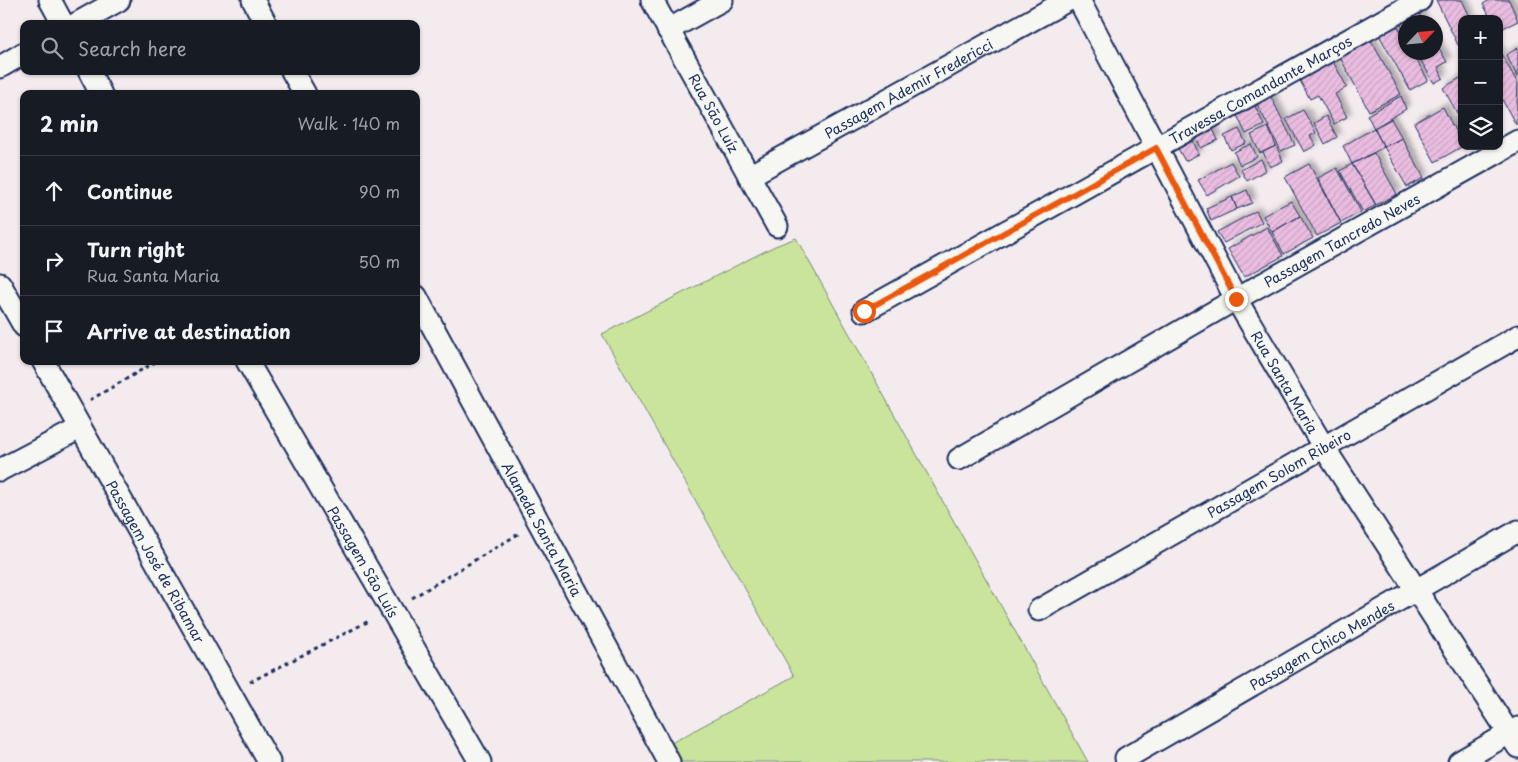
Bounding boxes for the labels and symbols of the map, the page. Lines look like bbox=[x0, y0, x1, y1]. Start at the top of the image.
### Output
north arrow bbox=[1398, 15, 1443, 60]
street label: Travessa Comandante Marços bbox=[1165, 30, 1355, 149]
street label: Passagem Ademir Fredericci bbox=[820, 33, 996, 143]
street label: Rua São Luíz bbox=[684, 69, 745, 156]
street label: Passagem Tancredo Neves bbox=[1260, 188, 1424, 292]
route end bbox=[1225, 288, 1248, 311]
route start bbox=[853, 300, 876, 323]
street label: Rua Santa Maria bbox=[1246, 327, 1324, 437]
street label: Passagem Solom Ribeiro bbox=[1203, 423, 1355, 522]
street label: Alameda Santa Maria bbox=[497, 458, 588, 600]
street label: Passagem José de Ribamar bbox=[102, 476, 211, 647]
street label: Passagem São Luís bbox=[323, 502, 404, 621]
street label: Passagem Chico Mendes bbox=[1245, 594, 1398, 695]

